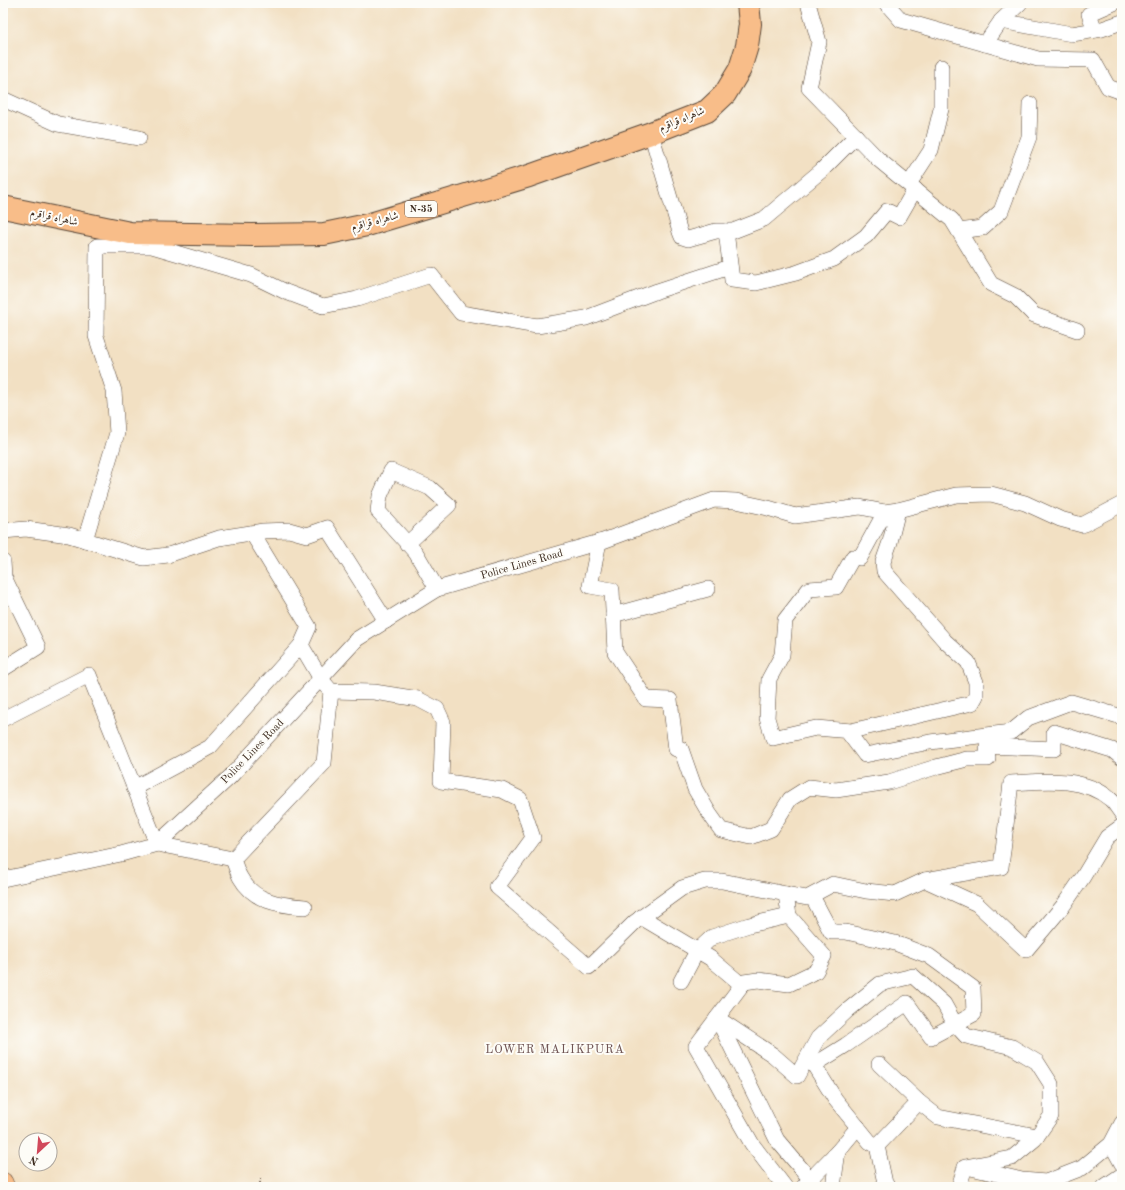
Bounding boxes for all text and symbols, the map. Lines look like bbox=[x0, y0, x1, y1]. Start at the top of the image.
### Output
street label: شاہراہ قراقرم bbox=[658, 105, 708, 137]
road number: N-35 bbox=[405, 201, 437, 217]
street label: شاہراہ قراقرم bbox=[29, 208, 79, 231]
street label: شاہراہ قراقرم bbox=[350, 210, 401, 236]
street label: Police Lines Road bbox=[480, 548, 565, 582]
street label: Police Lines Road bbox=[220, 717, 287, 786]
district label: LOWER MALIKPURA bbox=[485, 1044, 625, 1056]
north arrow bbox=[18, 1132, 58, 1172]
text: N bbox=[28, 1153, 40, 1166]

